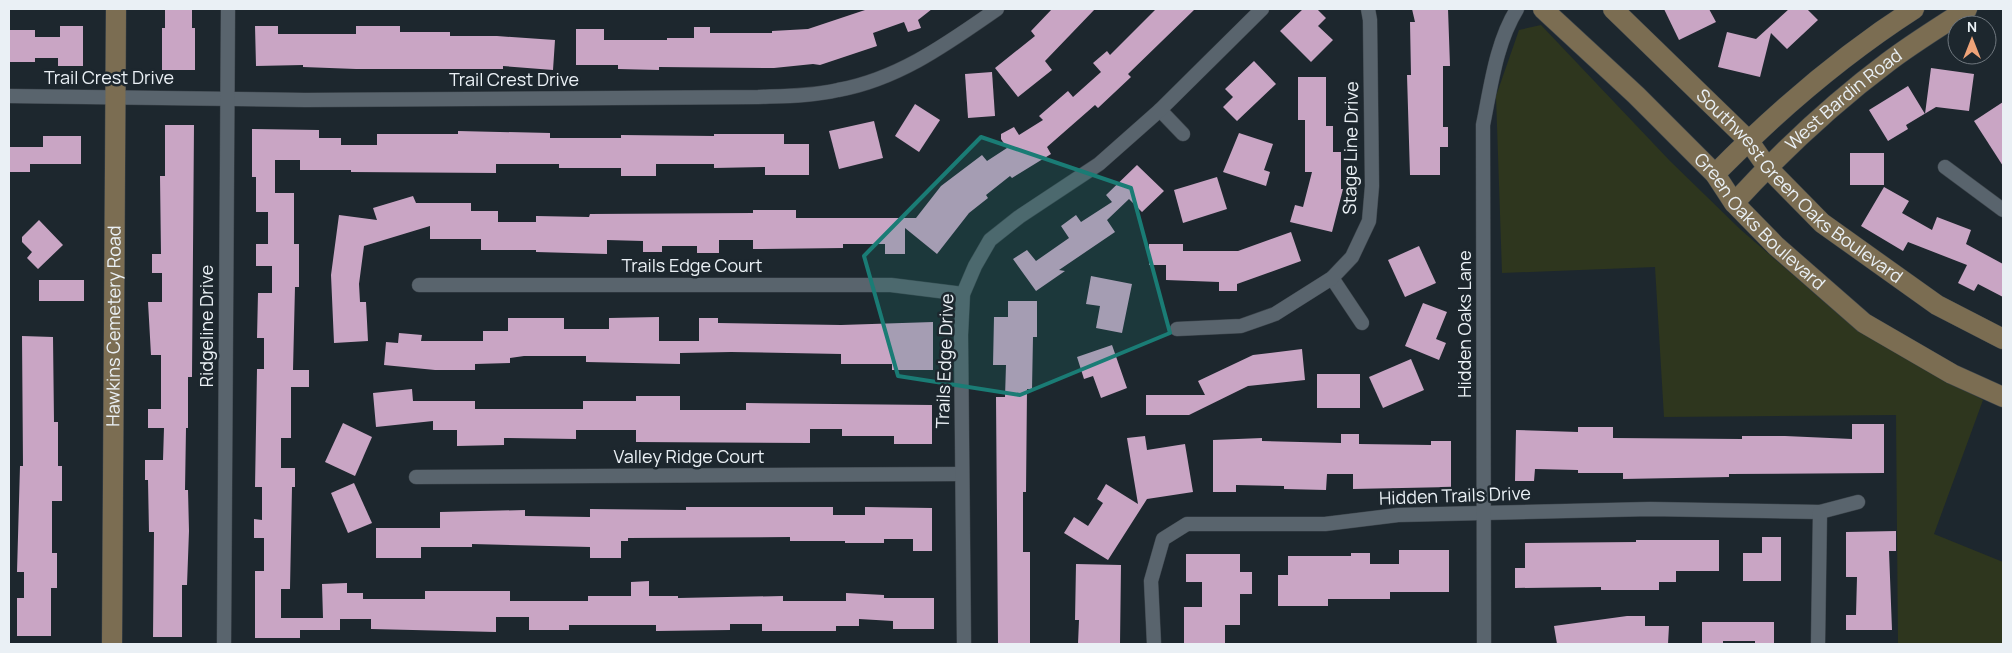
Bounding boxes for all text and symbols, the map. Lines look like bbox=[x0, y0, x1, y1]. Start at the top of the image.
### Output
north arrow bbox=[1947, 15, 1997, 65]
text: N bbox=[1967, 17, 1977, 36]
street label: West Bardin Road bbox=[1780, 43, 1906, 155]
street label: Trail Crest Drive bbox=[44, 65, 174, 89]
street label: Trail Crest Drive bbox=[449, 67, 579, 91]
street label: Stage Line Drive bbox=[1337, 81, 1363, 215]
street label: Southwest Green Oaks Boulevard bbox=[1692, 83, 1908, 287]
street label: Green Oaks Boulevard bbox=[1689, 148, 1831, 294]
street label: Hawkins Cemetery Road bbox=[100, 225, 126, 427]
street label: Hidden Oaks Lane bbox=[1452, 250, 1476, 398]
street label: Trails Edge Court bbox=[621, 253, 763, 277]
street label: Ridgeline Drive bbox=[194, 265, 218, 387]
street label: Trails Edge Drive bbox=[930, 293, 958, 429]
street label: Valley Ridge Court bbox=[614, 444, 764, 468]
street label: Hidden Trails Drive bbox=[1379, 480, 1531, 510]

